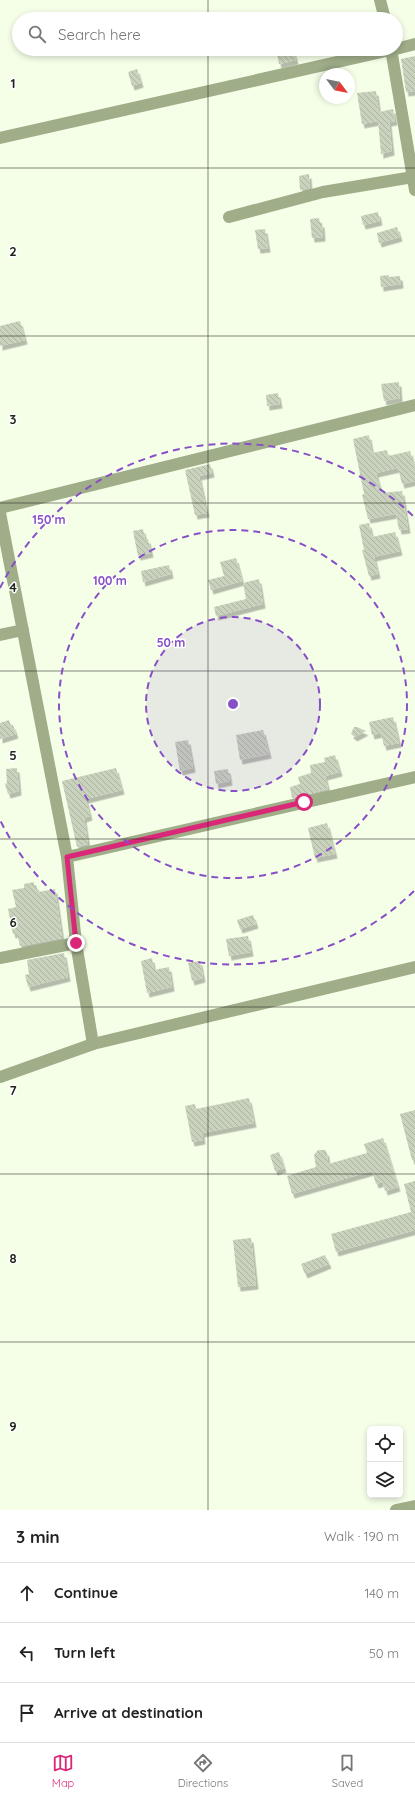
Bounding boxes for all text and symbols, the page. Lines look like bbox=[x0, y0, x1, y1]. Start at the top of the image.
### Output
search box bbox=[12, 12, 403, 56]
icon: search bbox=[26, 23, 48, 45]
text: Search here bbox=[58, 25, 141, 44]
north arrow bbox=[319, 68, 355, 104]
text: 1 bbox=[10, 75, 16, 91]
text: 2 bbox=[9, 243, 17, 259]
text: 3 bbox=[10, 411, 17, 427]
text: 150 m bbox=[32, 512, 66, 527]
text: 100 m bbox=[93, 573, 127, 588]
text: 4 bbox=[9, 579, 17, 595]
text: 50 m bbox=[157, 635, 185, 650]
centre of rings bbox=[226, 697, 240, 711]
text: 5 bbox=[9, 747, 17, 763]
route start bbox=[295, 793, 313, 811]
text: 6 bbox=[9, 914, 17, 930]
route end bbox=[67, 934, 85, 952]
text: 7 bbox=[9, 1082, 17, 1098]
text: 8 bbox=[9, 1250, 17, 1266]
text: 9 bbox=[9, 1418, 17, 1434]
map controls bbox=[367, 1426, 403, 1498]
button: locate bbox=[367, 1426, 403, 1462]
button: layers bbox=[367, 1462, 403, 1498]
text: 3 min bbox=[16, 1526, 60, 1547]
text: Walk · 190 m bbox=[324, 1528, 399, 1544]
icon: ahead bbox=[16, 1582, 38, 1604]
text: Continue bbox=[54, 1583, 118, 1602]
text: 140 m bbox=[364, 1585, 399, 1601]
icon: left bbox=[16, 1642, 38, 1664]
text: Turn left bbox=[54, 1643, 116, 1662]
text: 50 m bbox=[369, 1645, 399, 1661]
icon: arrive bbox=[16, 1702, 38, 1724]
text: Arrive at destination bbox=[54, 1703, 203, 1722]
tab: Map bbox=[52, 1752, 74, 1790]
tab: Directions bbox=[178, 1752, 228, 1790]
tab: Saved bbox=[332, 1752, 363, 1790]

